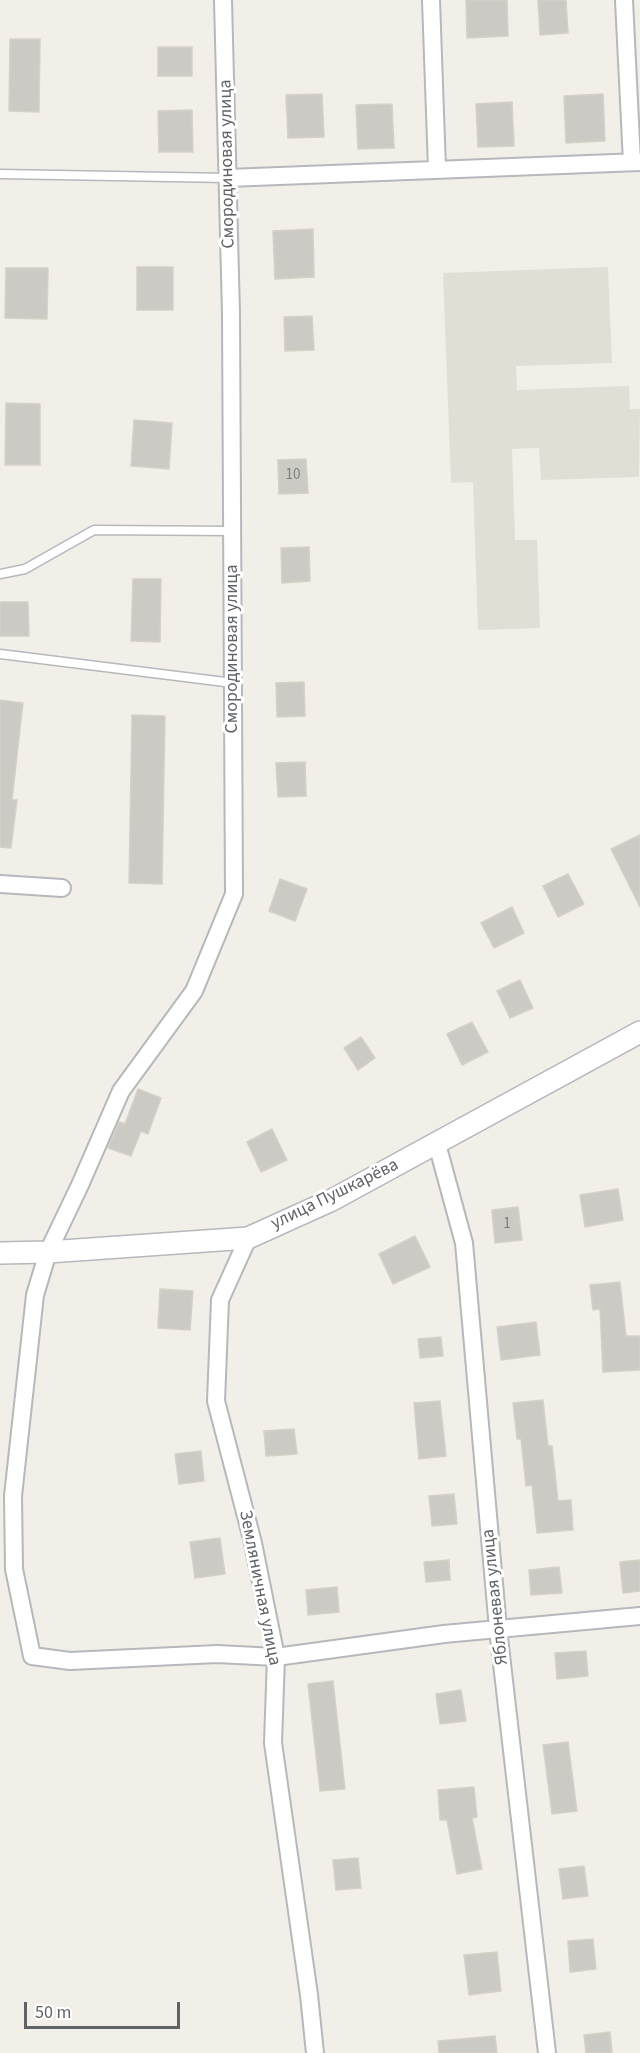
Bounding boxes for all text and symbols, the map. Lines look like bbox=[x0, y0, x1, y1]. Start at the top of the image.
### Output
street label: Смородиновая улица bbox=[216, 79, 240, 249]
house number: 10 bbox=[286, 467, 300, 485]
street label: Смородиновая улица bbox=[222, 564, 244, 734]
street label: улица Пушкарёва bbox=[268, 1155, 402, 1235]
house number: 1 bbox=[503, 1216, 511, 1234]
street label: Земляничная улица bbox=[233, 1508, 285, 1668]
street label: Яблоневая улица bbox=[478, 1528, 514, 1666]
scale bar bbox=[27, 1990, 183, 2028]
text: 50 m bbox=[35, 2000, 71, 2025]

